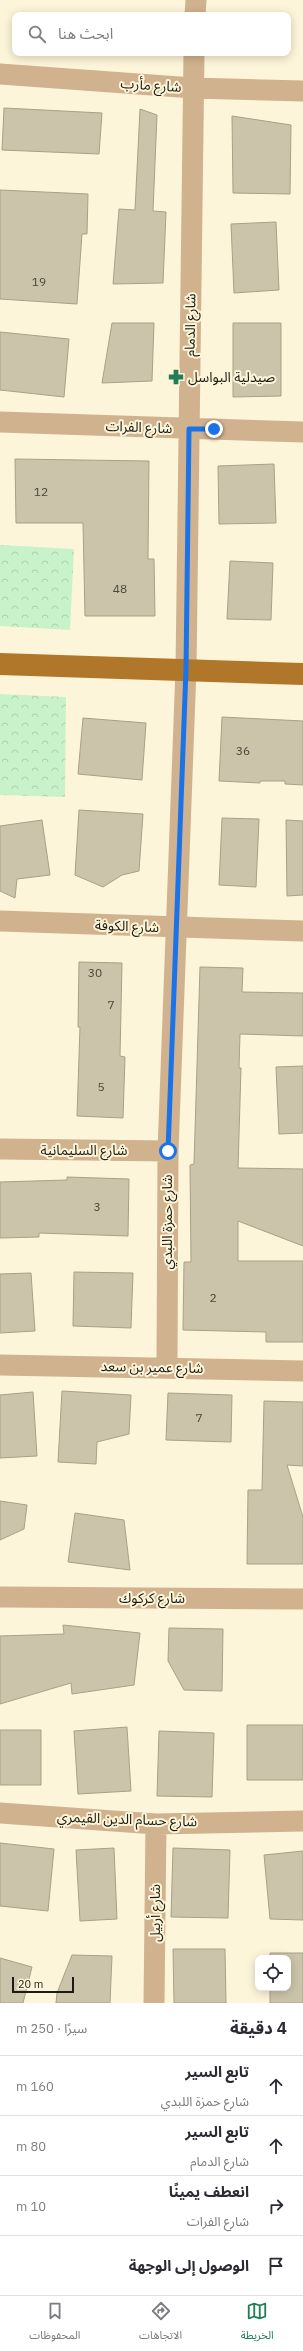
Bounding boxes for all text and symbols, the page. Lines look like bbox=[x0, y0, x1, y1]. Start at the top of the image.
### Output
search box bbox=[12, 12, 291, 56]
icon: search bbox=[26, 23, 48, 45]
text: ابحث هنا bbox=[58, 24, 113, 43]
street label: شارع مأرب bbox=[120, 74, 182, 98]
house number: 19 bbox=[32, 274, 46, 289]
street label: شارع الدمام bbox=[180, 293, 202, 357]
pharmacy icon: صيدلية البواسل bbox=[167, 368, 185, 386]
place label: صيدلية البواسل bbox=[188, 368, 276, 386]
street label: شارع الفرات bbox=[105, 417, 173, 439]
route end bbox=[205, 420, 223, 438]
house number: 12 bbox=[34, 484, 48, 499]
house number: 48 bbox=[113, 581, 127, 596]
house number: 36 bbox=[236, 743, 250, 758]
street label: شارع الكوفة bbox=[94, 916, 159, 938]
house number: 30 bbox=[88, 965, 102, 980]
house number: 7 bbox=[107, 997, 115, 1012]
house number: 5 bbox=[97, 1079, 105, 1094]
street label: شارع السليمانية bbox=[41, 1141, 127, 1161]
route start bbox=[159, 1142, 177, 1160]
street label: شارع حمزة اللبدي bbox=[158, 1175, 178, 1269]
house number: 3 bbox=[93, 1199, 101, 1214]
house number: 2 bbox=[209, 1290, 217, 1305]
street label: شارع عمير بن سعد bbox=[100, 1357, 204, 1379]
house number: 7 bbox=[195, 1410, 203, 1425]
street label: شارع كركوك bbox=[119, 1589, 185, 1609]
street label: شارع حسام الدين القيمري bbox=[56, 1808, 198, 1833]
street label: شارع أربيل bbox=[146, 1884, 166, 1942]
map controls bbox=[255, 1955, 291, 1991]
button: locate bbox=[255, 1955, 291, 1991]
scale bar bbox=[12, 1975, 74, 1994]
text: 20 m bbox=[18, 1977, 43, 1991]
text: 4 دقيقة bbox=[230, 2017, 287, 2039]
text: سيرًا · 250 m bbox=[16, 2020, 87, 2037]
text: تابع السير bbox=[185, 2062, 249, 2081]
icon: ahead bbox=[265, 2075, 287, 2097]
text: 160 m bbox=[16, 2078, 54, 2095]
text: شارع حمزة اللبدي bbox=[161, 2093, 249, 2110]
text: تابع السير bbox=[185, 2122, 249, 2141]
icon: ahead bbox=[265, 2135, 287, 2157]
text: 80 m bbox=[16, 2138, 46, 2155]
text: شارع الدمام bbox=[190, 2153, 249, 2170]
text: انعطف يمينًا bbox=[169, 2182, 249, 2201]
icon: right bbox=[265, 2195, 287, 2217]
text: 10 m bbox=[16, 2198, 46, 2215]
text: شارع الفرات bbox=[187, 2213, 249, 2230]
icon: arrive bbox=[265, 2255, 287, 2277]
text: الوصول إلى الوجهة bbox=[129, 2256, 249, 2275]
tab: المحفوظات bbox=[29, 2300, 80, 2347]
tab: الاتجاهات bbox=[139, 2300, 182, 2347]
tab: الخريطة bbox=[241, 2300, 274, 2347]

